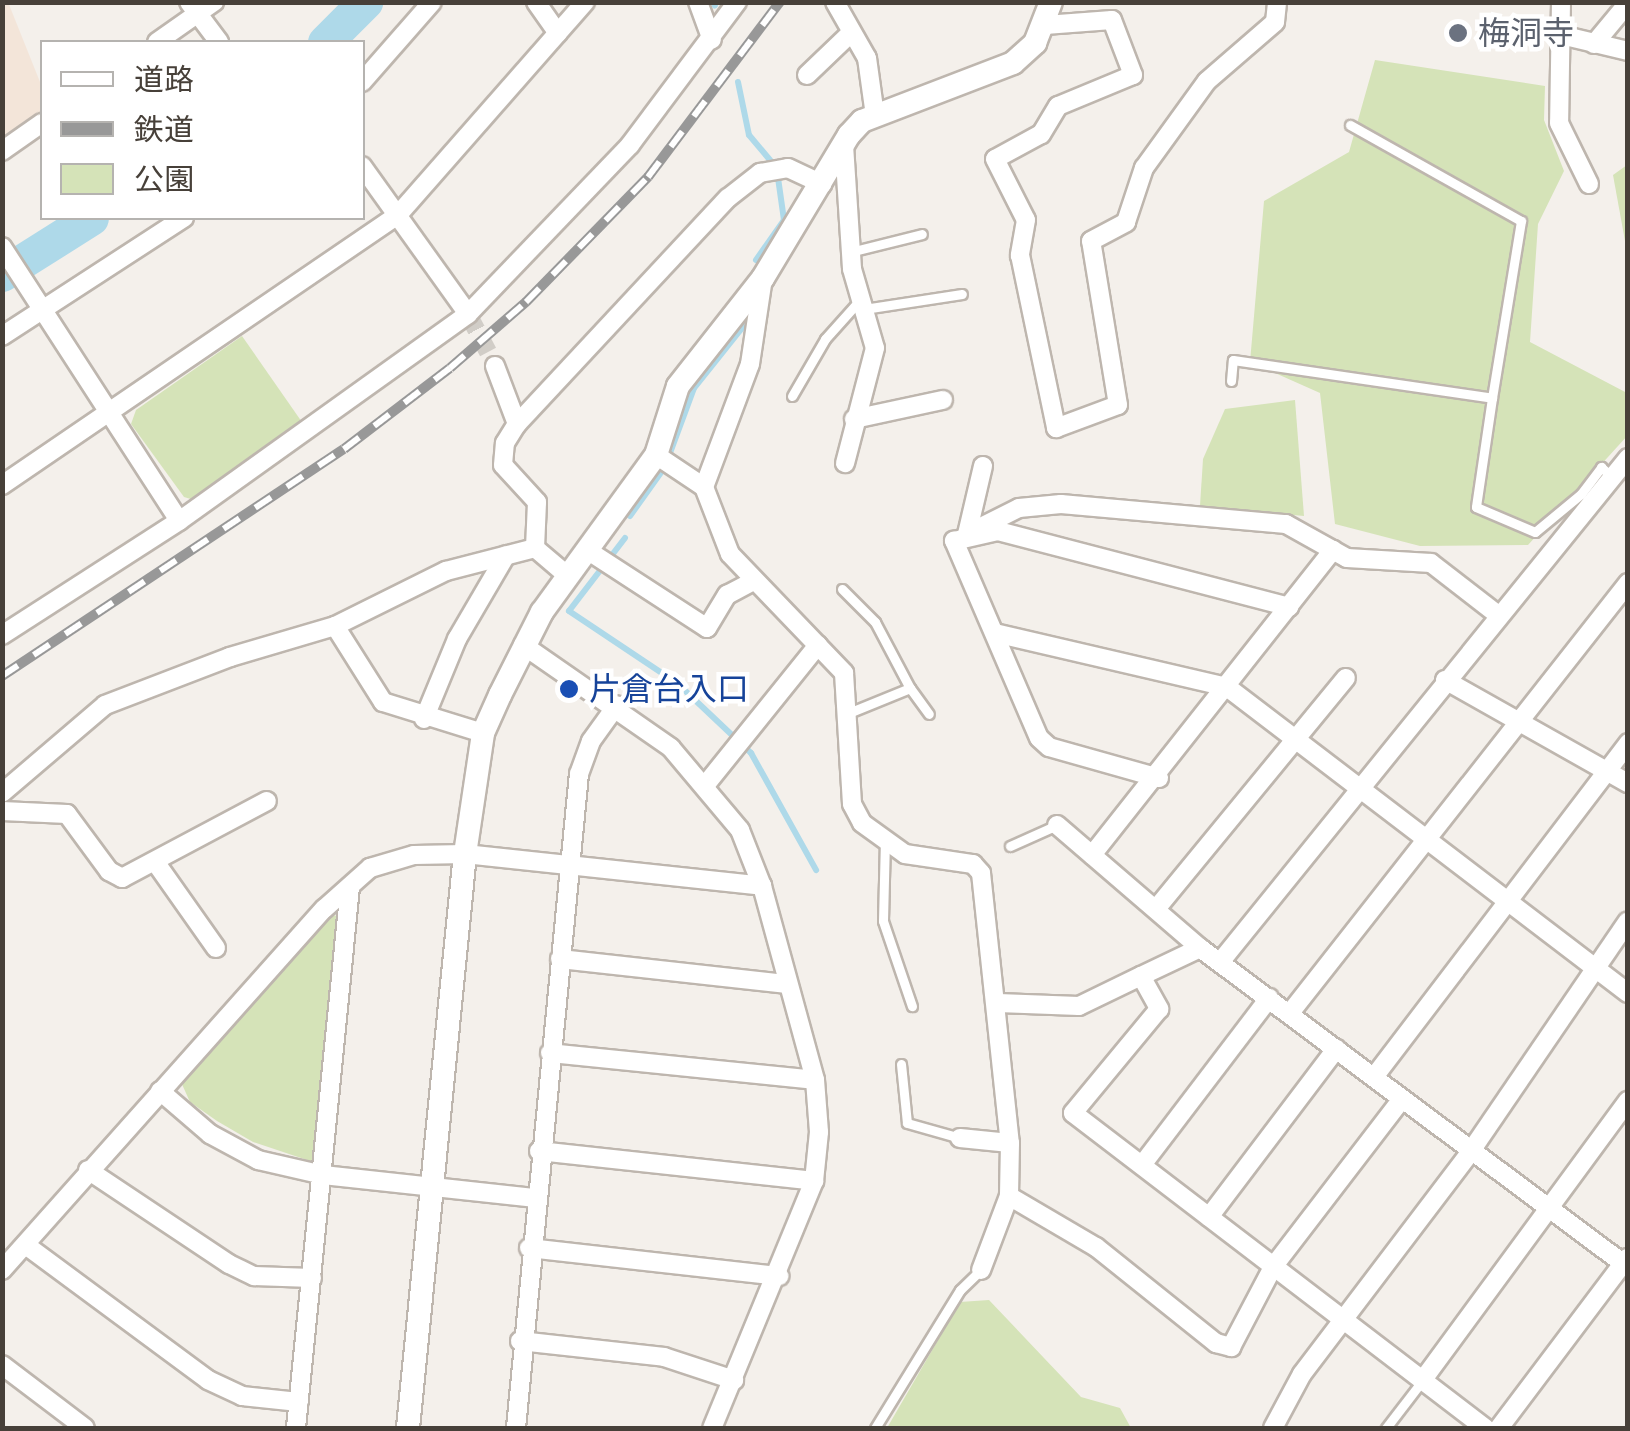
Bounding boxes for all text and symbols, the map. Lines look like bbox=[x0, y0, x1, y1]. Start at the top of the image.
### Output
place label: 梅洞寺 bbox=[1478, 14, 1574, 52]
marker: 梅洞寺 bbox=[1447, 22, 1469, 44]
legend bbox=[40, 40, 365, 220]
text: 道路 bbox=[134, 58, 194, 101]
text: 鉄道 bbox=[134, 108, 194, 151]
text: 公園 bbox=[134, 158, 194, 201]
place label: 片倉台入口 bbox=[589, 670, 749, 708]
marker: 片倉台入口 bbox=[558, 678, 580, 700]

